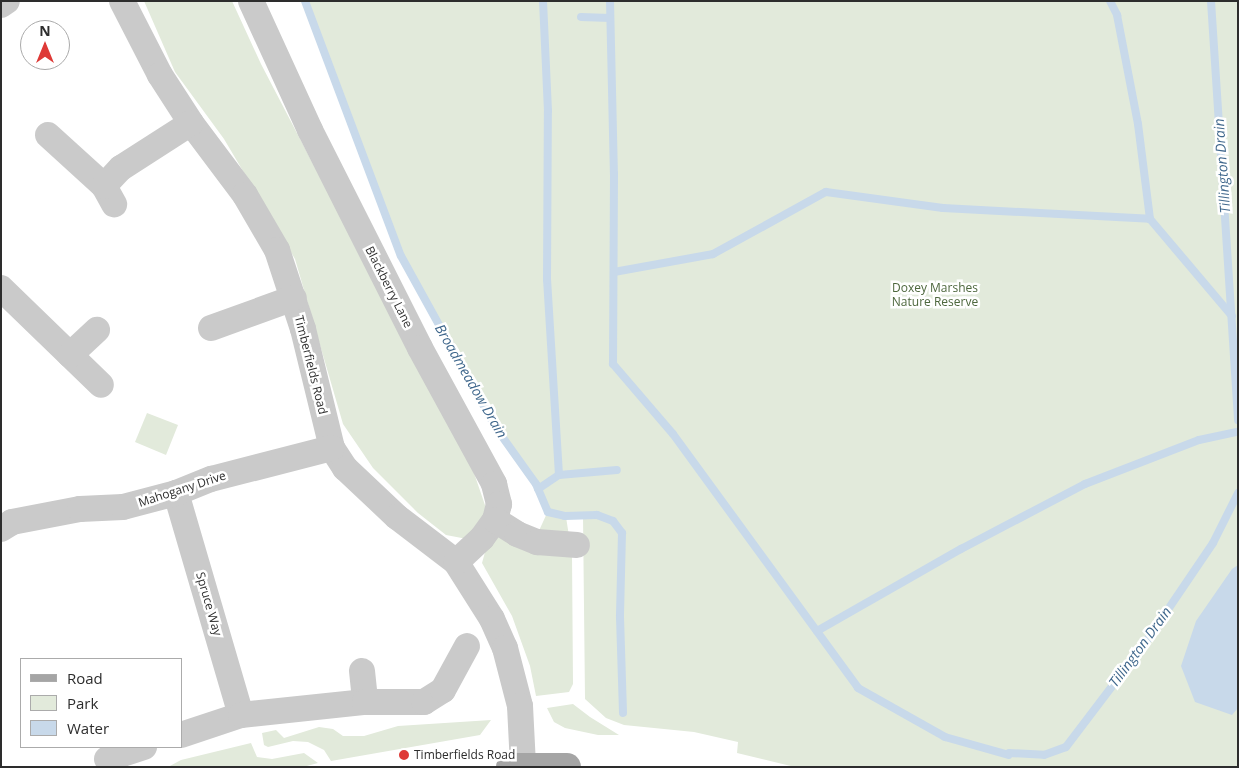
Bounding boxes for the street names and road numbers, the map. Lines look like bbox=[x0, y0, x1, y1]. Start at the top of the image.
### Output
street label: Blackberry Lane bbox=[362, 244, 416, 330]
street label: Timberfields Road bbox=[292, 314, 330, 416]
street label: Mahogany Drive bbox=[136, 468, 228, 510]
street label: Spruce Way bbox=[193, 571, 225, 637]

